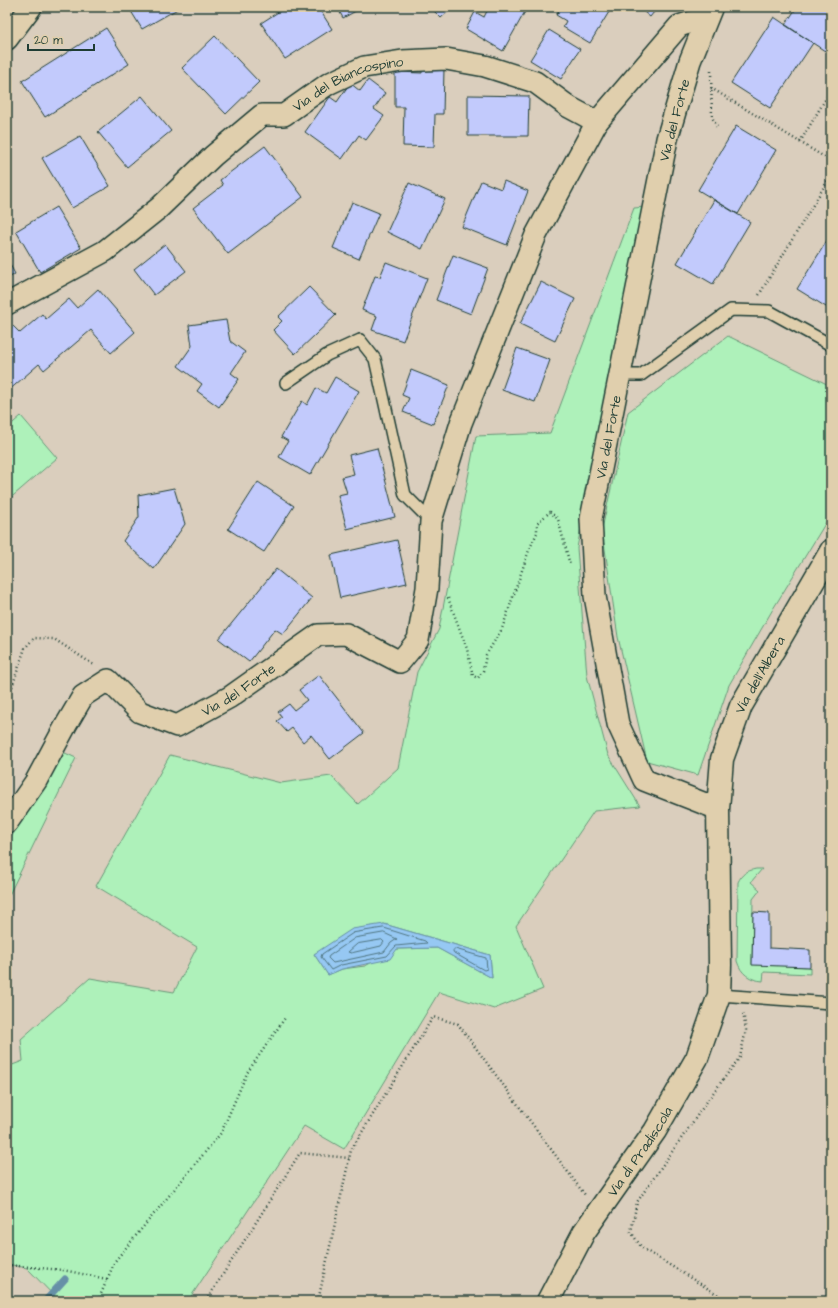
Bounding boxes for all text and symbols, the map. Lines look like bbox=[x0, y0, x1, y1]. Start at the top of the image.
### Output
scale bar bbox=[28, 26, 94, 52]
text: 20 m bbox=[34, 32, 63, 49]
street label: Via del Biancospino bbox=[289, 52, 405, 117]
street label: Via del Forte bbox=[654, 76, 696, 164]
street label: Via del Forte bbox=[591, 393, 627, 481]
street label: Via dell'Albera bbox=[730, 633, 790, 716]
street label: Via del Forte bbox=[198, 659, 280, 722]
street label: Via di Pradiscola bbox=[603, 1103, 678, 1201]

